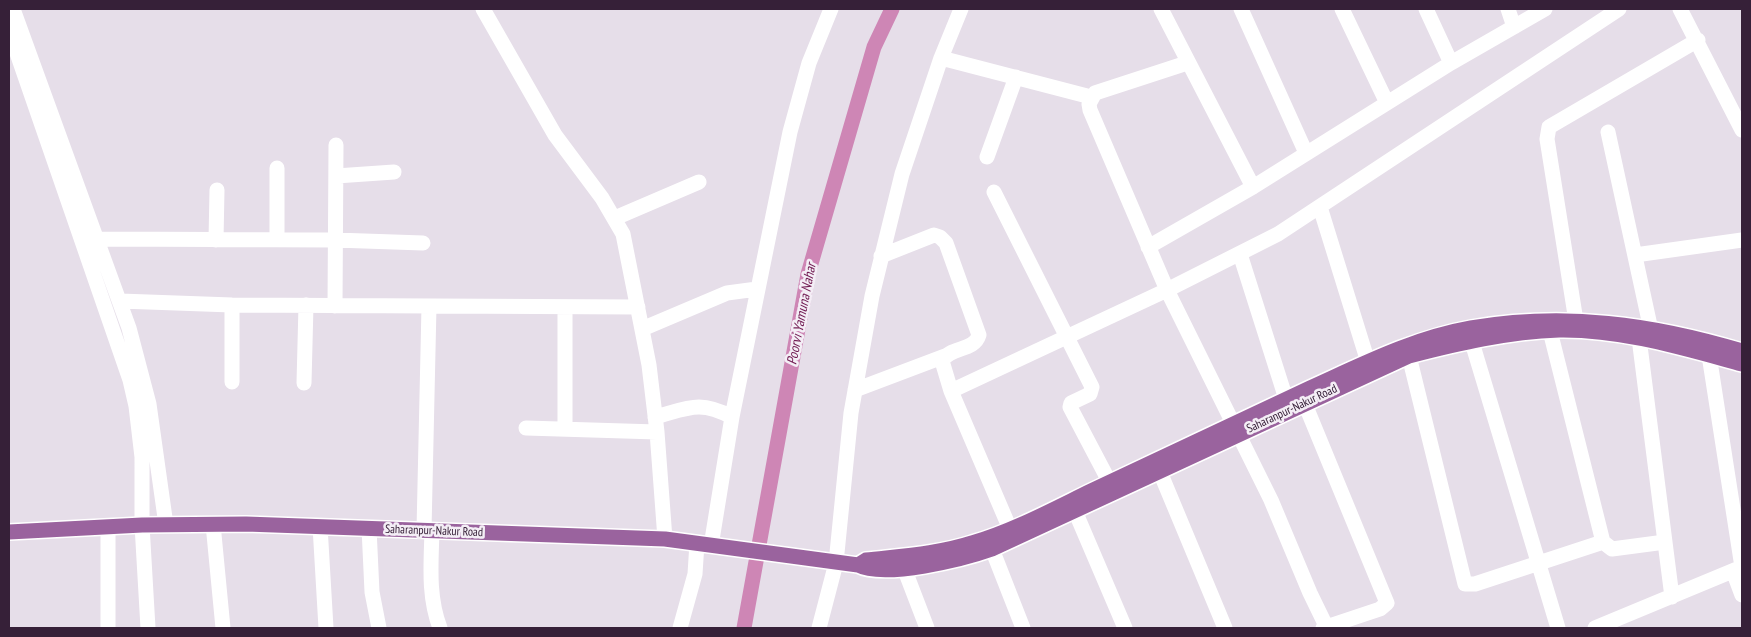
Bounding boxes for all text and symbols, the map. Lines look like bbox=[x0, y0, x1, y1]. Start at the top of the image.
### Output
water label: Poorvi Yamuna Nahar bbox=[784, 262, 820, 366]
street label: Saharanpur-Nakur Road bbox=[1245, 382, 1339, 436]
street label: Saharanpur-Nakur Road bbox=[385, 522, 483, 540]

